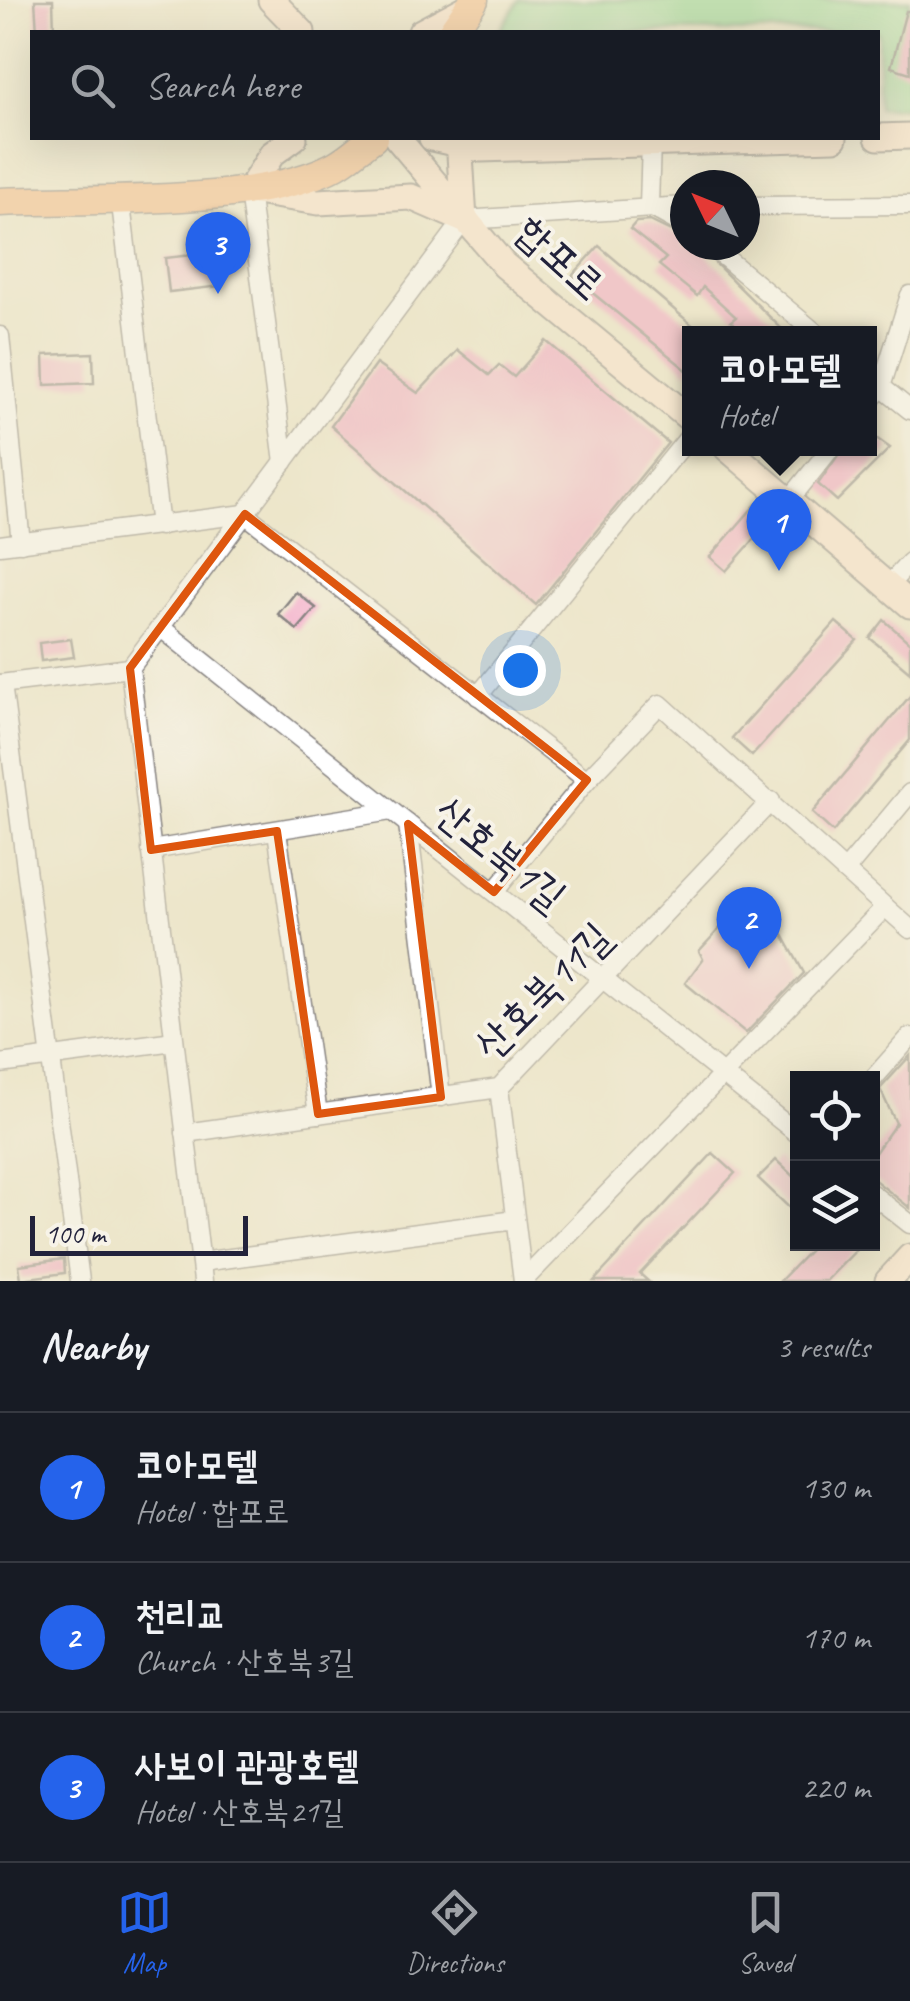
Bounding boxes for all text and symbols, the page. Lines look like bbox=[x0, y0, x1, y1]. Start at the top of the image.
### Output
search box bbox=[30, 30, 880, 140]
icon: search bbox=[65, 58, 120, 113]
text: Search here bbox=[145, 62, 300, 109]
north arrow bbox=[670, 170, 760, 260]
street label: 합포로 bbox=[505, 204, 615, 312]
pin: 3 bbox=[186, 212, 250, 294]
popup bbox=[682, 326, 877, 456]
text: 코아모텔 bbox=[718, 346, 841, 393]
text: Hotel bbox=[718, 395, 774, 436]
pin: 1 bbox=[746, 488, 812, 571]
your location bbox=[495, 645, 546, 696]
street label: 산호북1길 bbox=[424, 785, 577, 923]
pin: 2 bbox=[716, 886, 782, 969]
street label: 산호북11길 bbox=[463, 911, 623, 1071]
map controls bbox=[790, 1071, 880, 1251]
button: locate bbox=[790, 1071, 880, 1161]
button: layers bbox=[790, 1161, 880, 1251]
scale bar bbox=[30, 1211, 248, 1256]
text: 100 m bbox=[45, 1216, 105, 1251]
text: Nearby bbox=[40, 1320, 146, 1373]
text: 3 results bbox=[776, 1326, 870, 1367]
text: 코아모텔 bbox=[135, 1442, 257, 1489]
text: 1 bbox=[65, 1467, 80, 1508]
text: 130 m bbox=[801, 1467, 870, 1508]
text: Hotel · 합포로 bbox=[135, 1491, 289, 1532]
text: 천리교 bbox=[135, 1592, 227, 1639]
text: 2 bbox=[65, 1617, 80, 1658]
text: 170 m bbox=[801, 1617, 870, 1658]
text: Church · 산호북3길 bbox=[135, 1641, 354, 1682]
text: 사보이 관광호텔 bbox=[135, 1742, 358, 1789]
text: 3 bbox=[65, 1767, 80, 1808]
text: 220 m bbox=[801, 1767, 870, 1808]
text: Hotel · 산호북21길 bbox=[135, 1791, 344, 1832]
tab: Map bbox=[117, 1885, 172, 1980]
tab: Directions bbox=[406, 1885, 504, 1980]
tab: Saved bbox=[738, 1885, 793, 1980]

